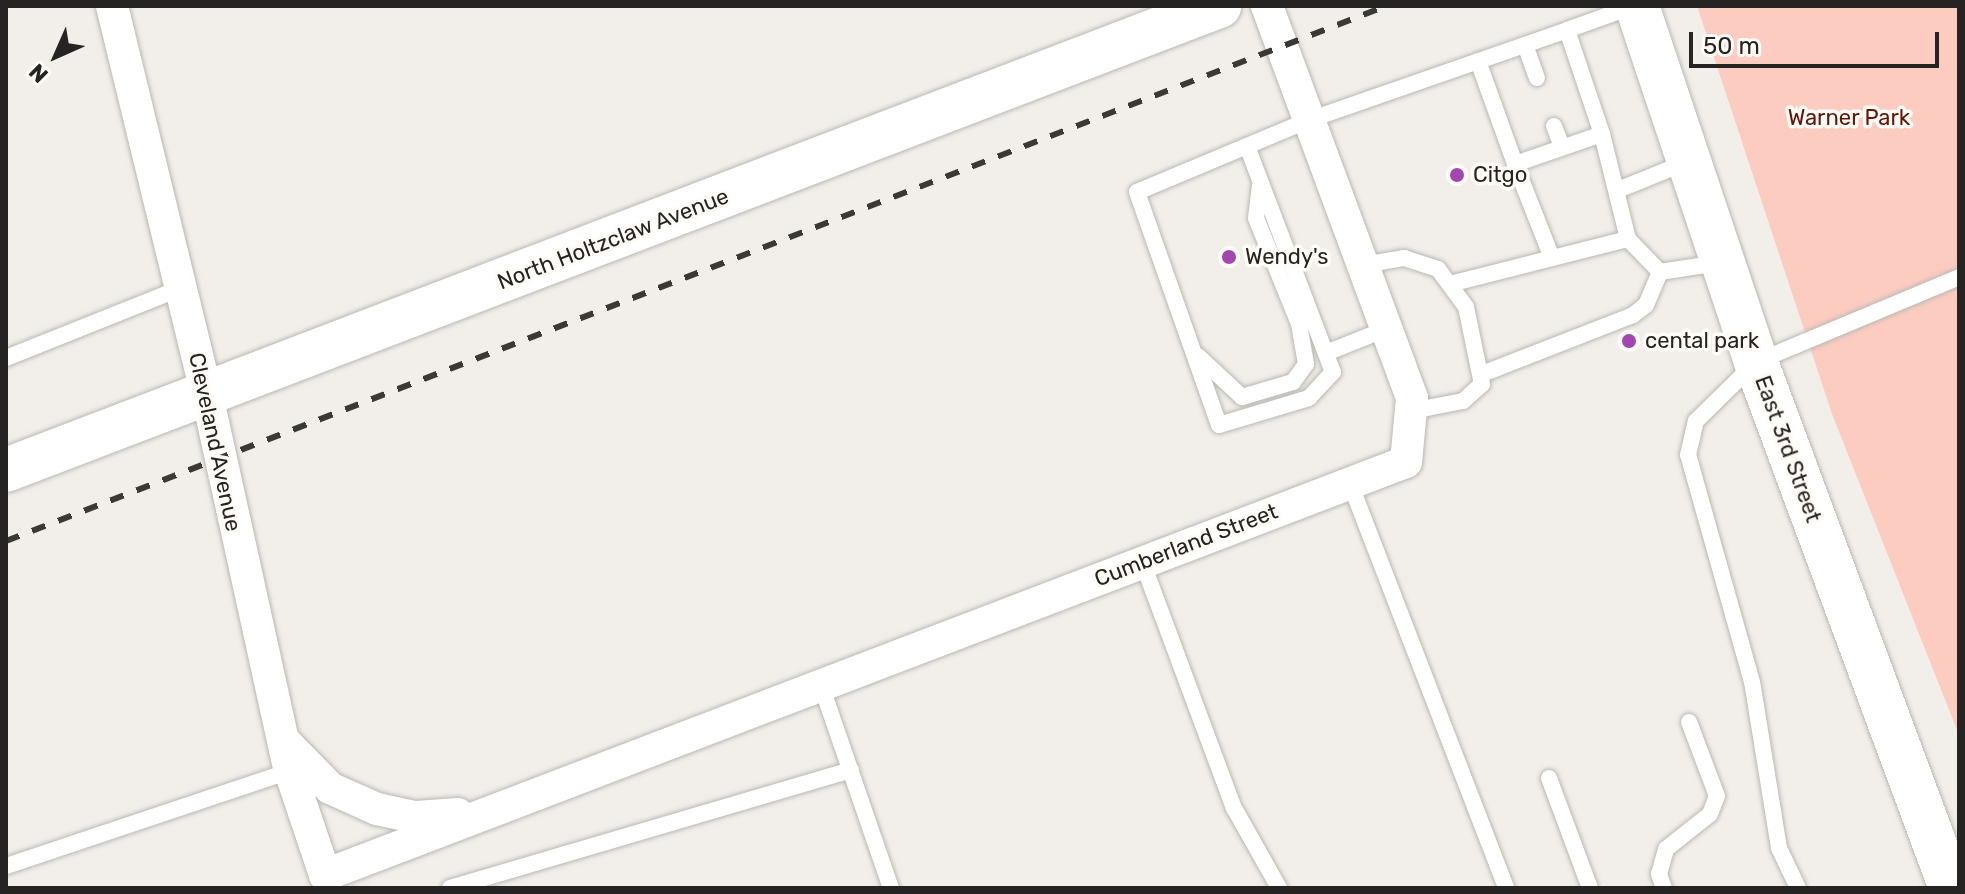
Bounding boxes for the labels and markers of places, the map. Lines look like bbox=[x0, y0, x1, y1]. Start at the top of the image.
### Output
place label: Citgo bbox=[1473, 162, 1527, 188]
marker: Citgo bbox=[1448, 166, 1466, 184]
place label: Wendy's bbox=[1245, 244, 1329, 270]
marker: Wendy's bbox=[1220, 248, 1238, 266]
place label: cental park bbox=[1645, 328, 1759, 354]
marker: cental park bbox=[1620, 332, 1638, 350]

